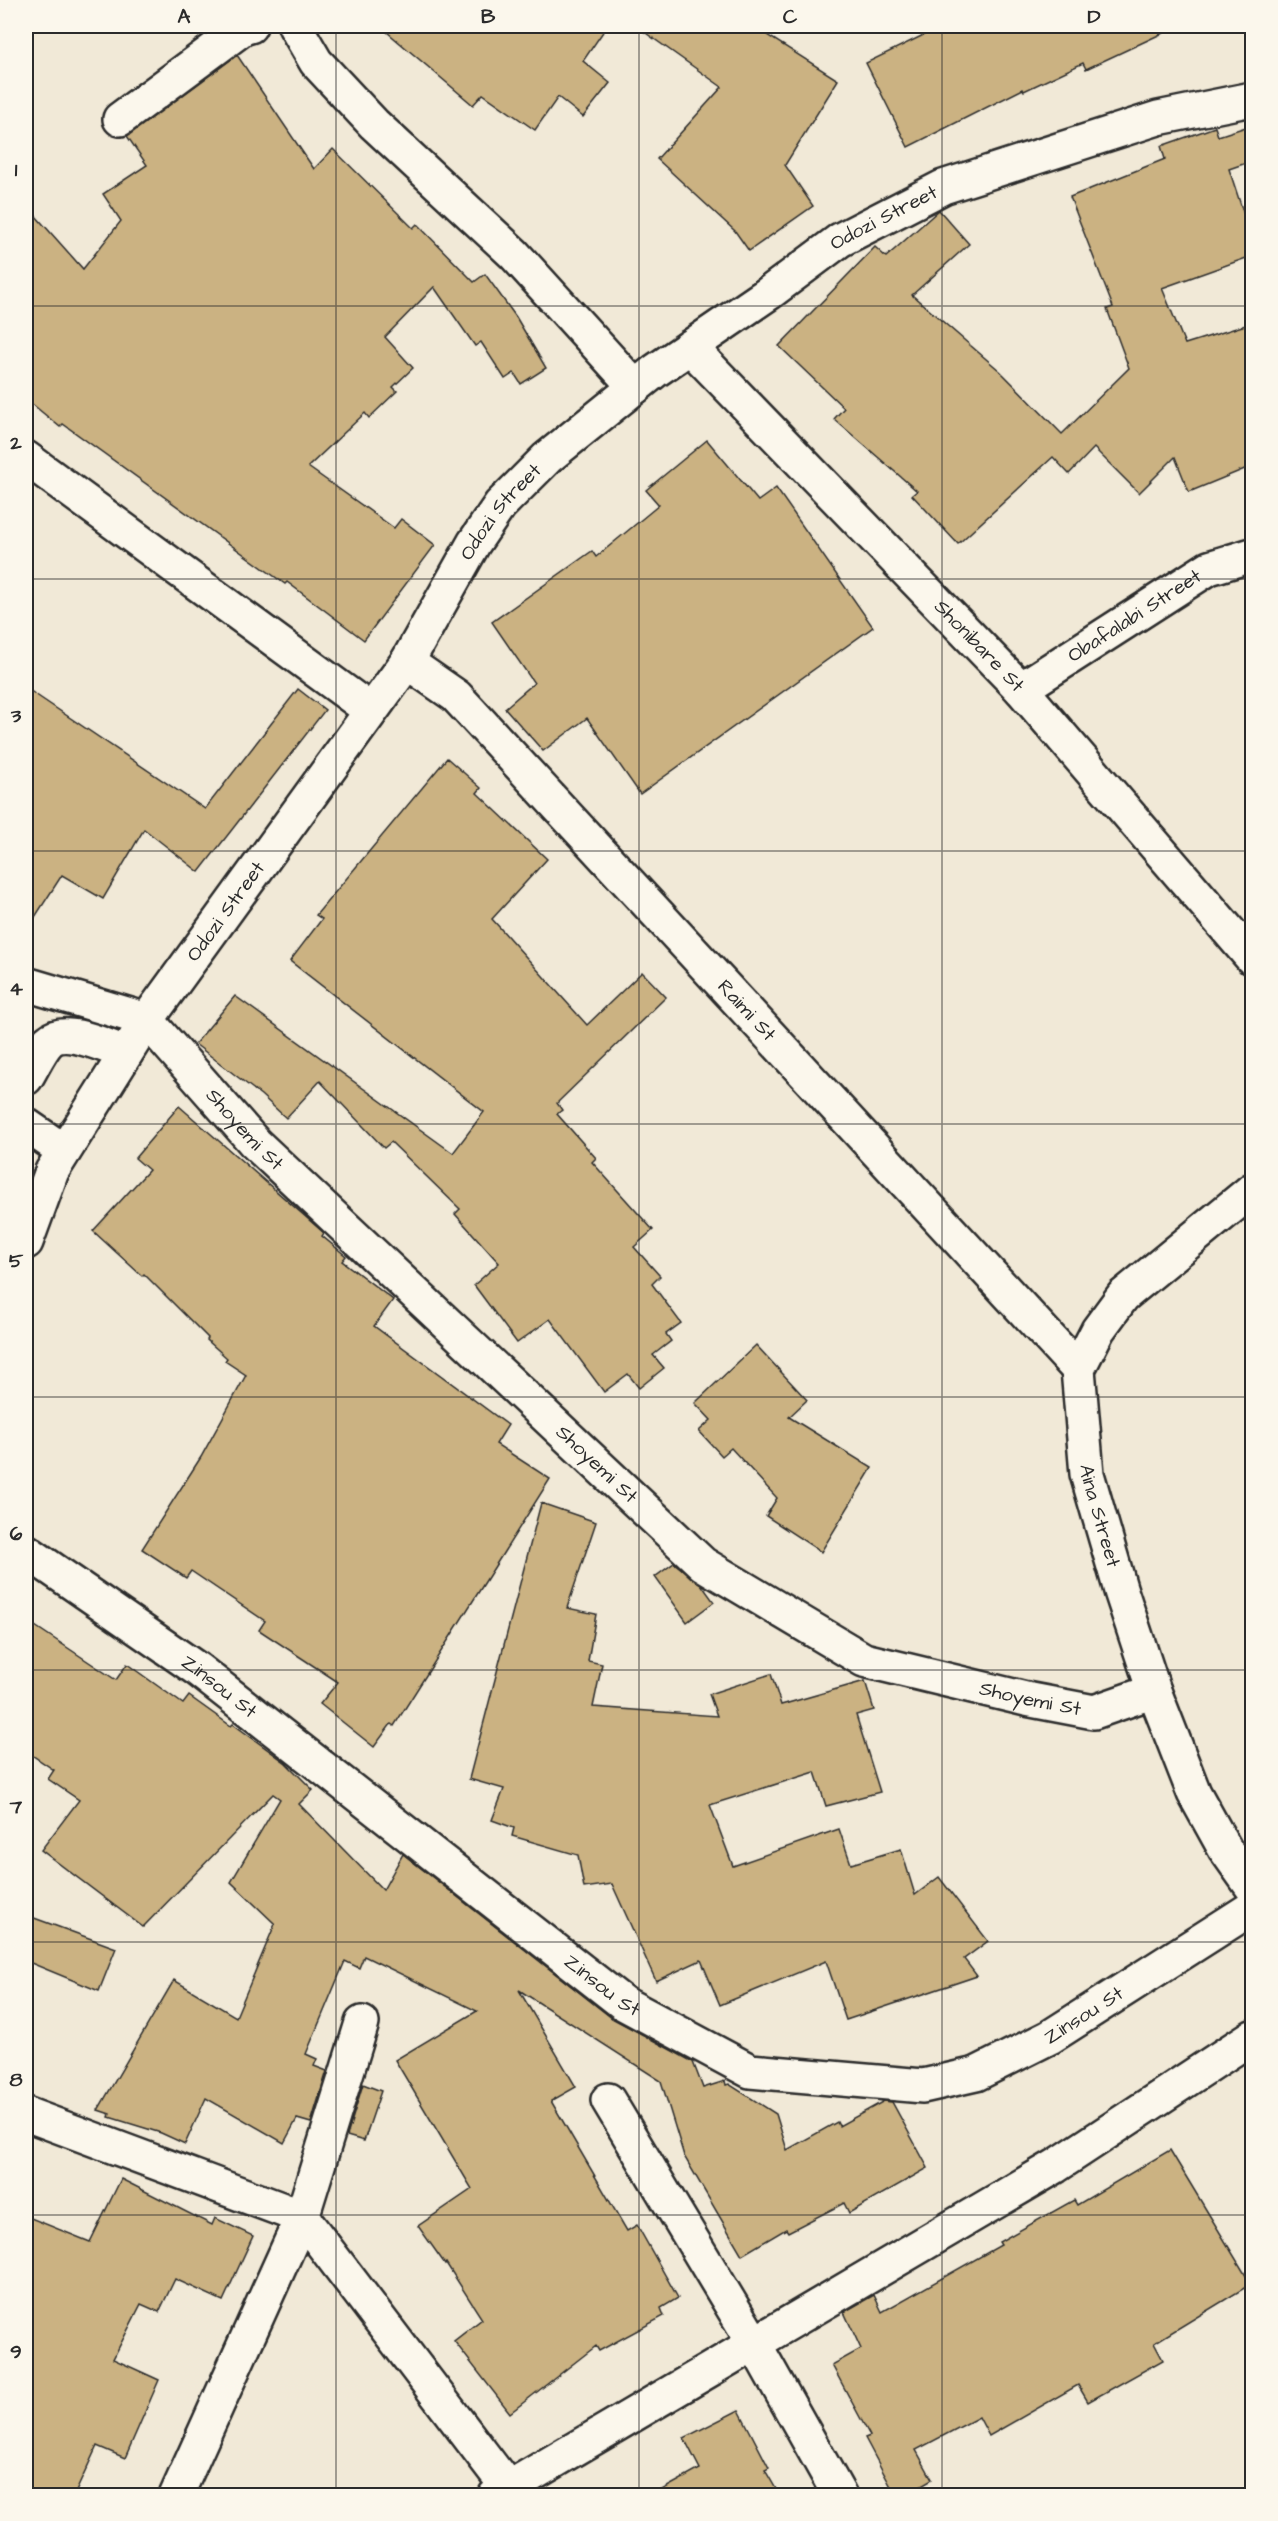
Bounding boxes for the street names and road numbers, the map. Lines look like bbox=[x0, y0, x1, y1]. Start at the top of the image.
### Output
street label: Odozi Street bbox=[824, 178, 942, 257]
street label: Odozi Street bbox=[453, 457, 548, 565]
street label: Obafalabi Street bbox=[1062, 562, 1207, 669]
street label: Shonibare St bbox=[928, 593, 1031, 699]
street label: Odozi Street bbox=[180, 856, 272, 967]
street label: Raimi St bbox=[711, 974, 782, 1048]
street label: Shoyemi St bbox=[199, 1082, 290, 1177]
street label: Shoyemi St bbox=[550, 1419, 644, 1510]
street label: Aina Street bbox=[1072, 1464, 1127, 1571]
street label: Zinsou St bbox=[176, 1648, 263, 1725]
street label: Shoyemi St bbox=[977, 1674, 1084, 1723]
street label: Zinsou St bbox=[558, 1948, 645, 2024]
street label: Zinsou St bbox=[1039, 1980, 1129, 2051]

